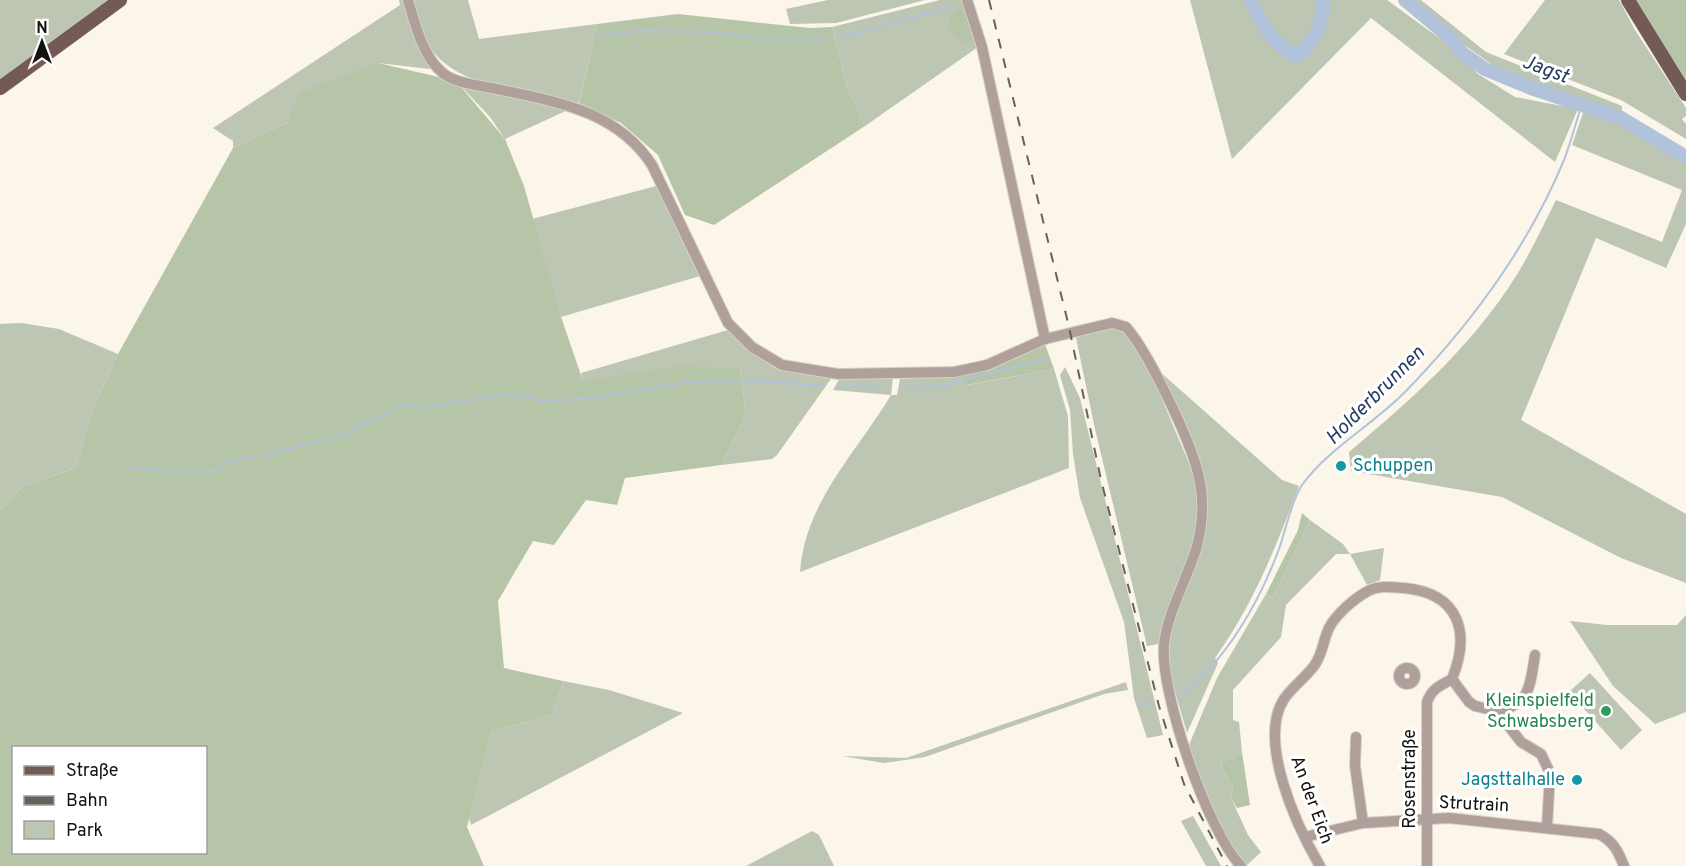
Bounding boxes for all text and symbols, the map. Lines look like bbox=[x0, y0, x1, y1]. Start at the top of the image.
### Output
north arrow bbox=[12, 12, 72, 72]
text: N bbox=[36, 19, 48, 39]
water label: Jagst bbox=[1518, 50, 1573, 91]
water label: Holderbrunnen bbox=[1321, 341, 1431, 451]
place label: Schuppen bbox=[1353, 455, 1433, 478]
marker: Schuppen bbox=[1334, 459, 1348, 473]
place label: Kleinspielfeld Schwabsberg bbox=[1485, 690, 1594, 734]
marker: Kleinspielfeld Schwabsberg bbox=[1599, 704, 1613, 718]
street label: Rosenstraße bbox=[1399, 729, 1422, 829]
legend bbox=[12, 746, 207, 854]
street label: An der Eich bbox=[1284, 753, 1338, 847]
text: Straße bbox=[66, 760, 118, 783]
place label: Jagsttalhalle bbox=[1461, 769, 1565, 792]
marker: Jagsttalhalle bbox=[1570, 773, 1584, 787]
text: Bahn bbox=[66, 790, 108, 813]
street label: Strutrain bbox=[1438, 792, 1510, 818]
text: Park bbox=[66, 820, 103, 843]

